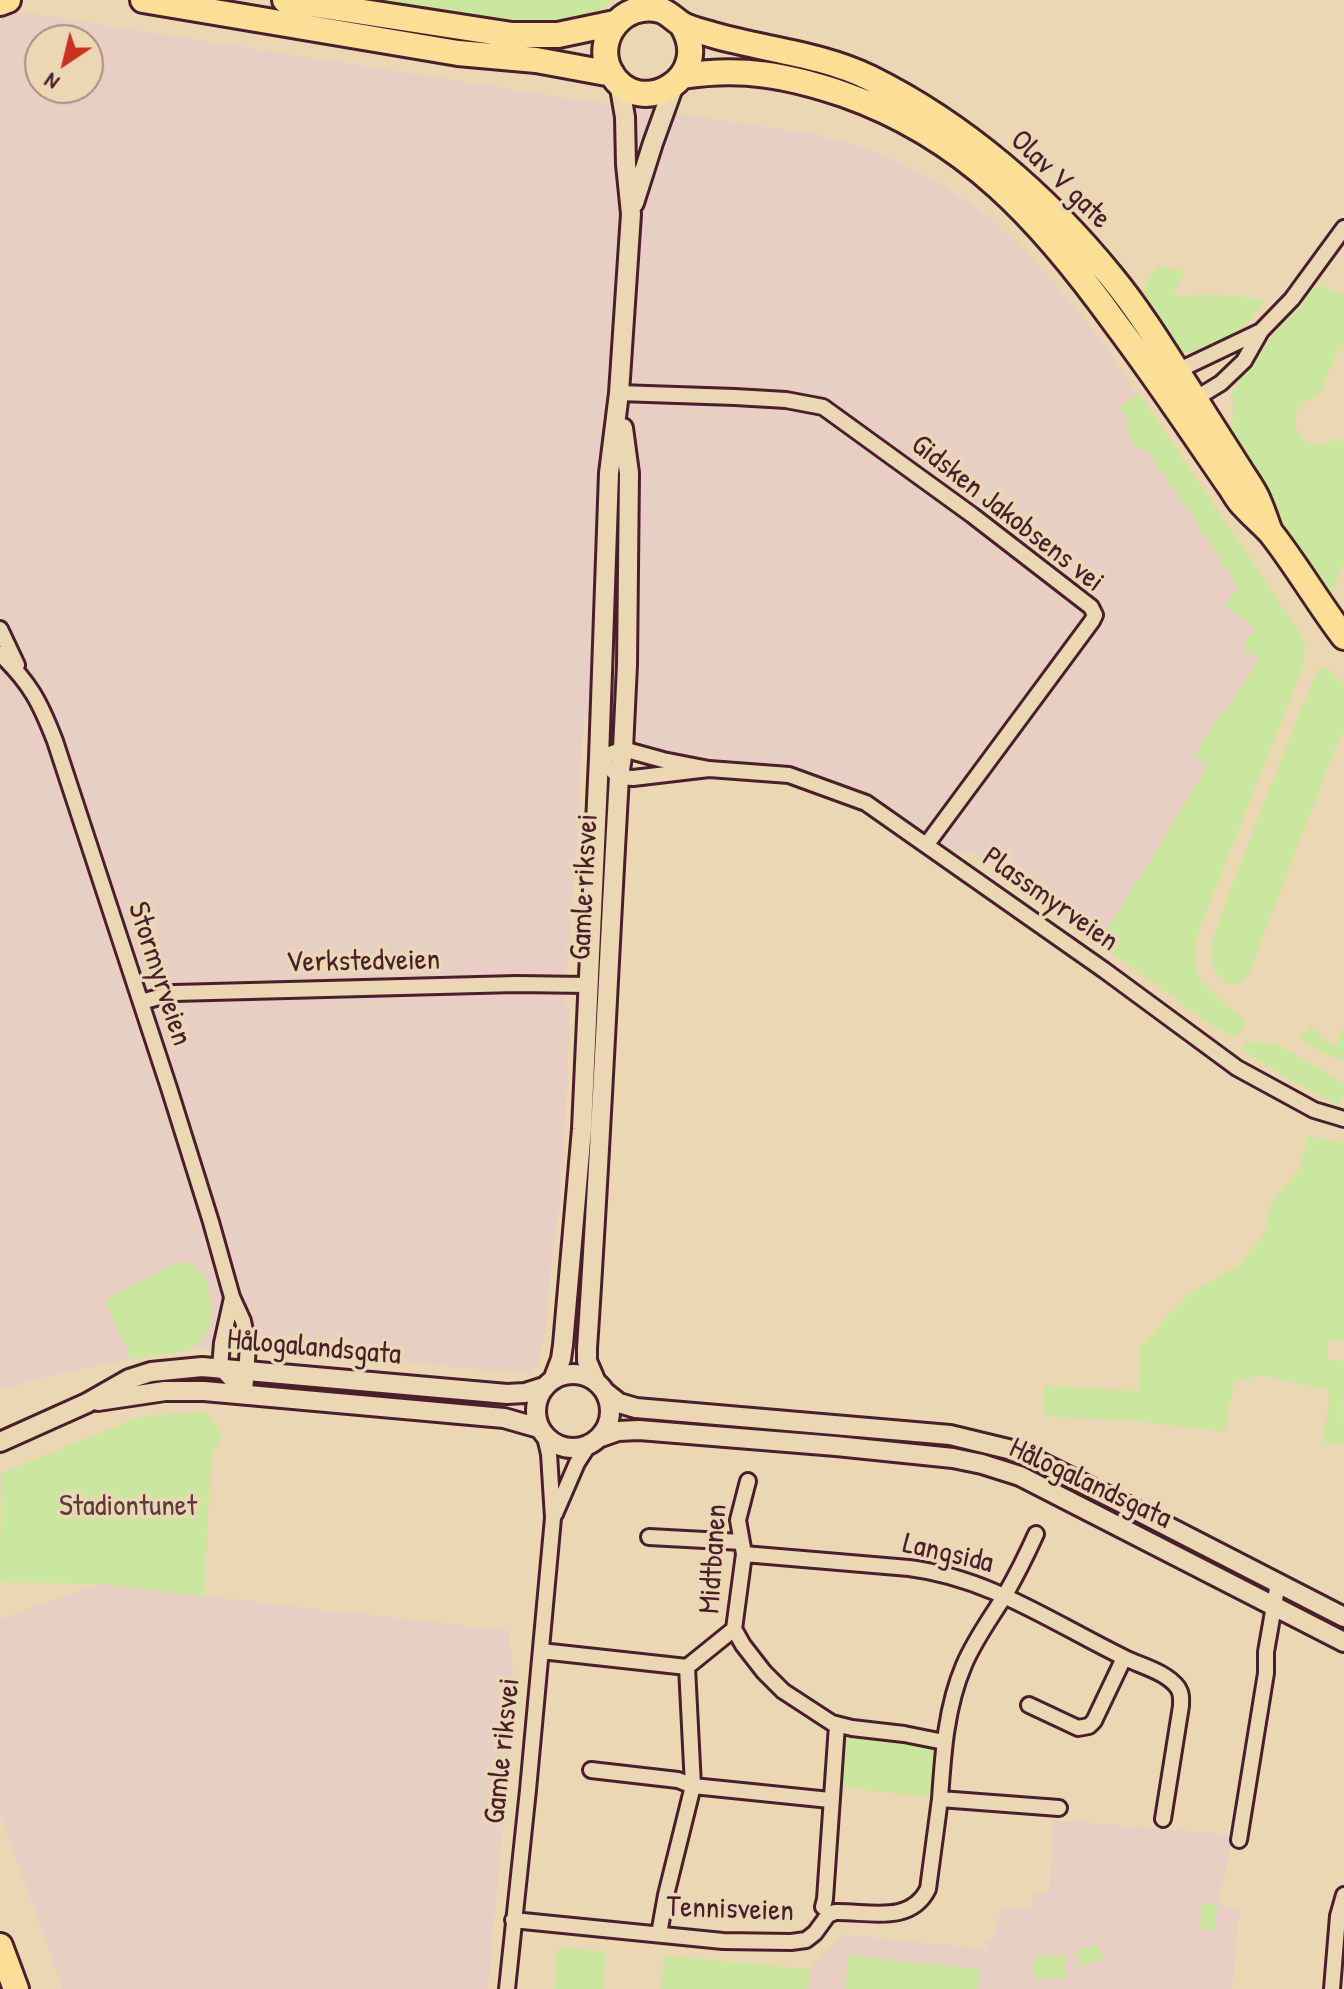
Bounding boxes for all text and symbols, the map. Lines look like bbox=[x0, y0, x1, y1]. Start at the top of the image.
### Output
north arrow bbox=[24, 24, 104, 104]
text: N bbox=[38, 66, 65, 98]
street label: Olav V gate bbox=[1002, 123, 1118, 237]
street label: Gidsken Jakobsens vei bbox=[903, 427, 1111, 601]
street label: Gamle riksvei bbox=[563, 813, 607, 961]
street label: Plassmyrveien bbox=[975, 840, 1125, 960]
street label: Stormyrveien bbox=[119, 898, 199, 1050]
street label: Verkstedveien bbox=[285, 943, 441, 981]
street label: Hålogalandsgata bbox=[225, 1322, 403, 1374]
street label: Hålogalandsgata bbox=[1003, 1431, 1177, 1537]
park label: Stadiontunet bbox=[59, 1489, 197, 1525]
street label: Midtbanen bbox=[692, 1503, 736, 1615]
street label: Langsida bbox=[899, 1526, 997, 1582]
street label: Gamle riksvei bbox=[477, 1676, 529, 1826]
street label: Tennisveien bbox=[666, 1890, 794, 1930]

